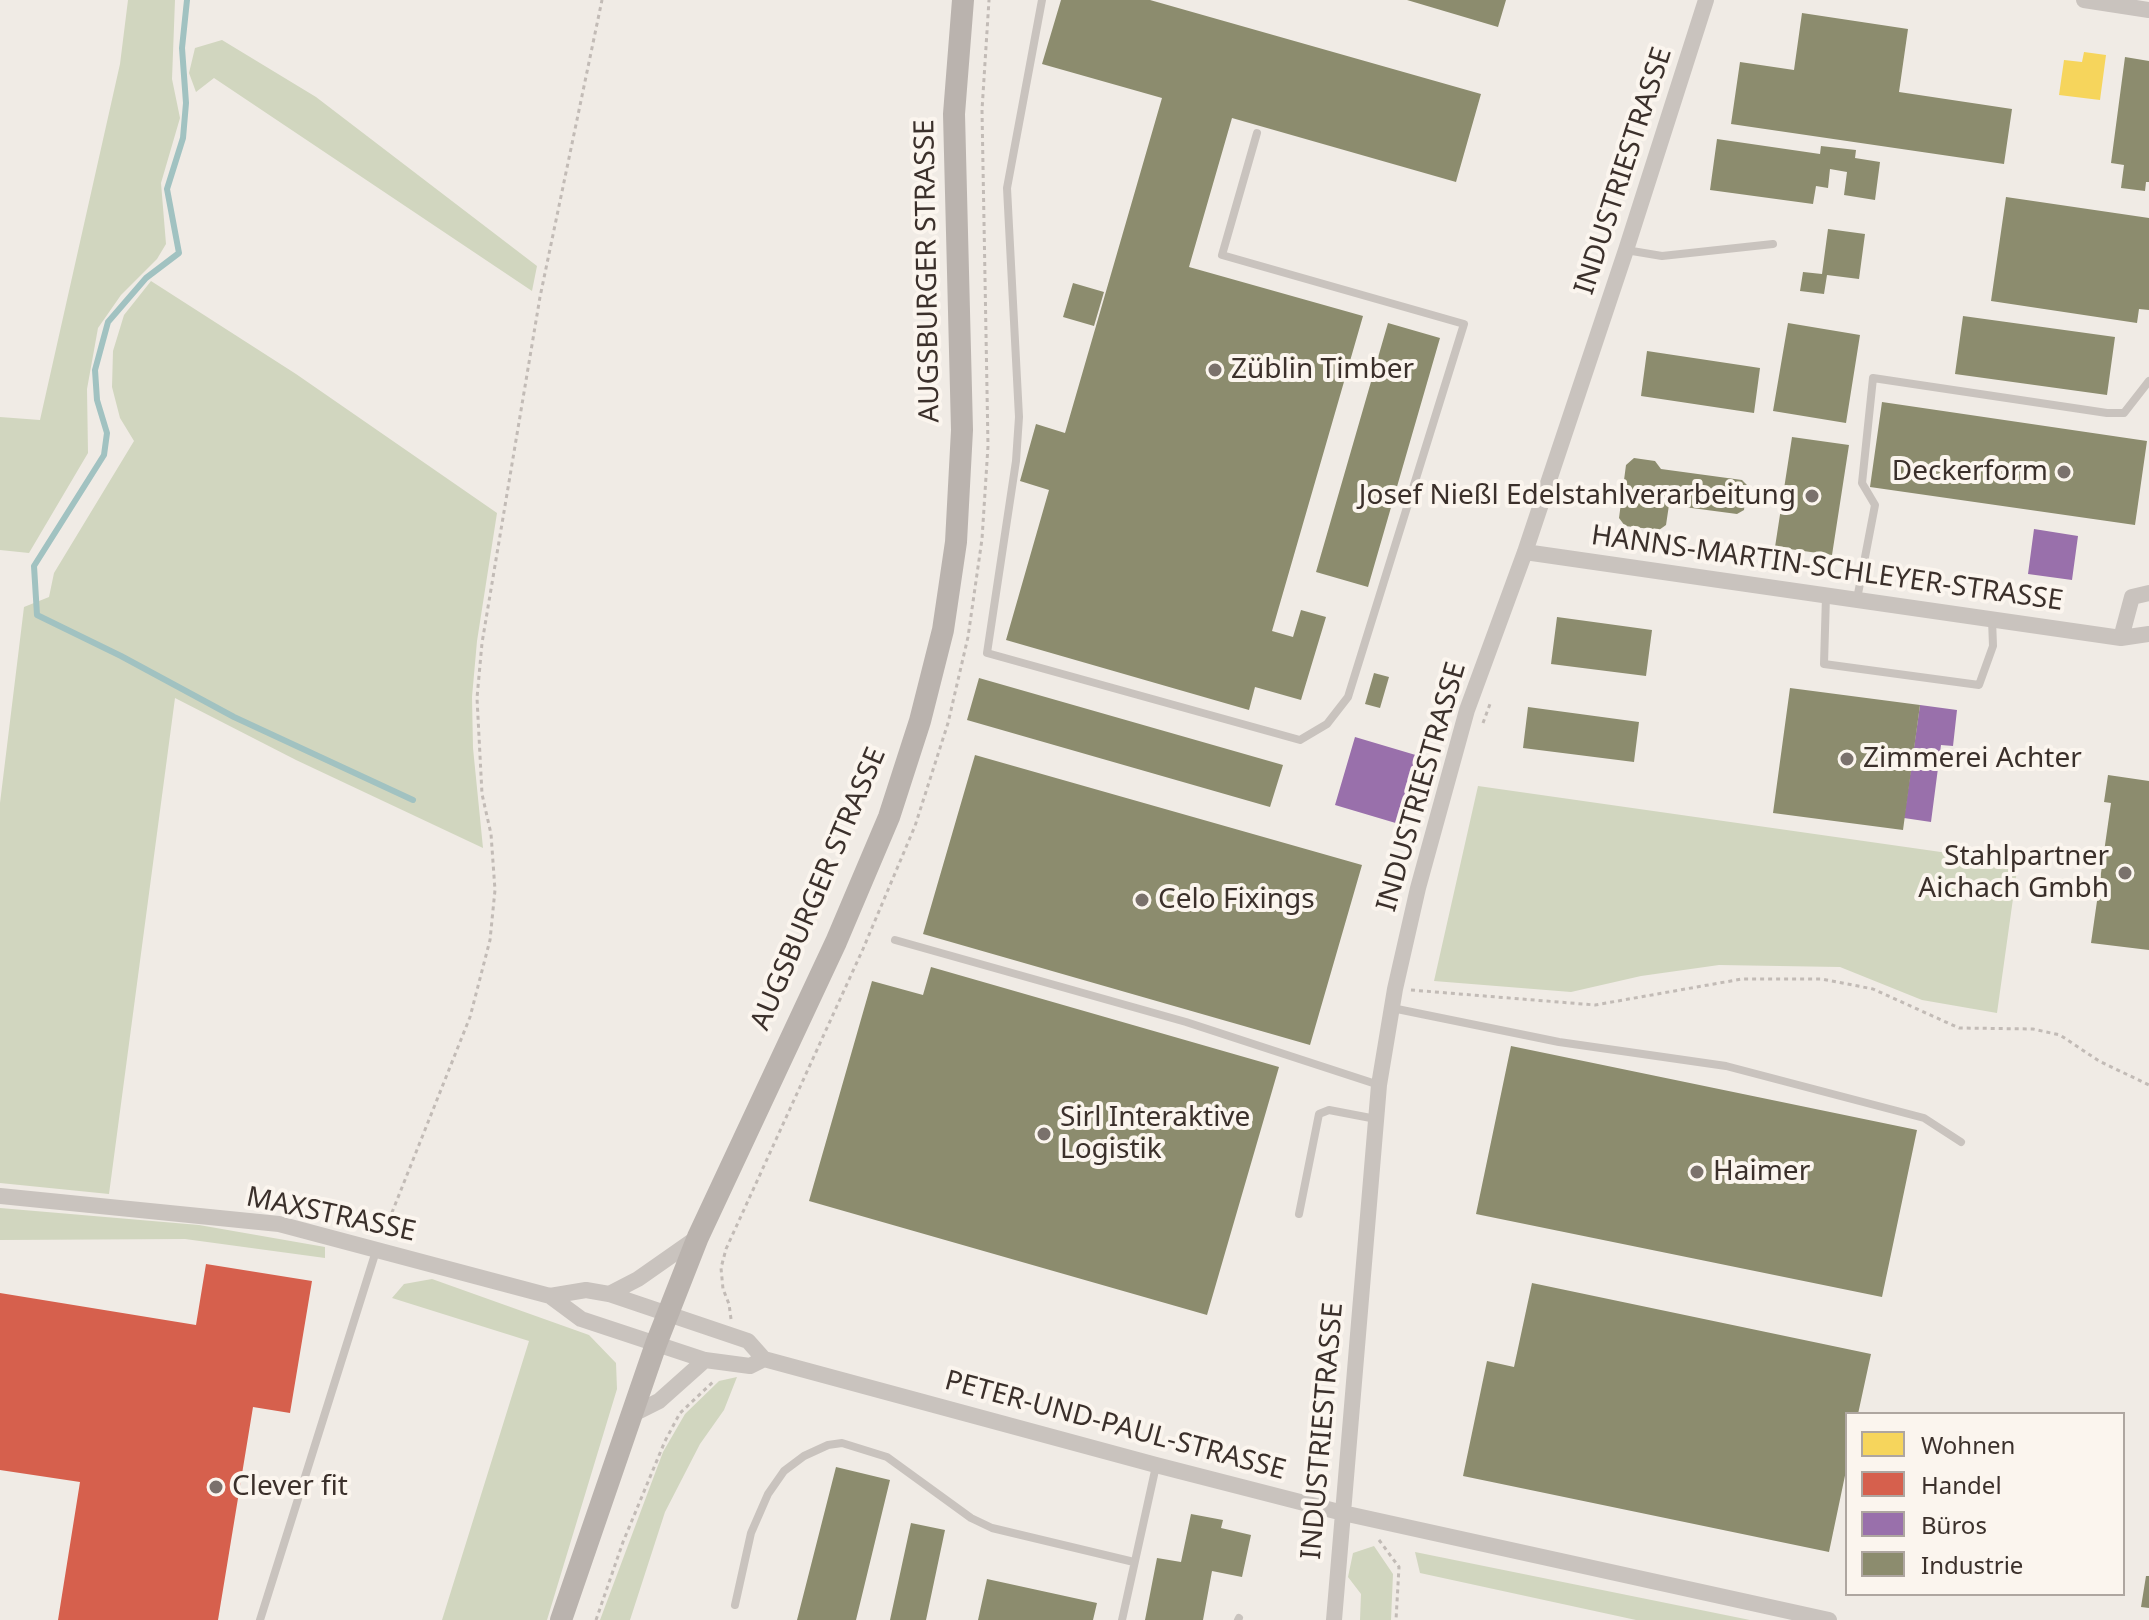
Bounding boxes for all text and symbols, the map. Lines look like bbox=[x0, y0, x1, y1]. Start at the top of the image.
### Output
street label: INDUSTRIESTRASSE bbox=[1568, 43, 1680, 299]
street label: AUGSBURGER STRASSE bbox=[909, 119, 947, 423]
place label: Züblin Timber bbox=[1231, 353, 1414, 387]
marker: Züblin Timber bbox=[1206, 361, 1224, 379]
place label: Deckerform bbox=[1892, 455, 2048, 489]
marker: Deckerform bbox=[2055, 463, 2073, 481]
place label: Josef Nießl Edelstahlverarbeitung bbox=[1359, 479, 1796, 513]
marker: Josef Nießl Edelstahlverarbeitung bbox=[1803, 487, 1821, 505]
street label: HANNS-MARTIN-SCHLEYER-STRASSE bbox=[1589, 519, 2065, 619]
street label: INDUSTRIESTRASSE bbox=[1370, 659, 1474, 915]
place label: Zimmerei Achter bbox=[1863, 742, 2082, 776]
street label: AUGSBURGER STRASSE bbox=[744, 743, 894, 1035]
marker: Zimmerei Achter bbox=[1838, 750, 1856, 768]
place label: Stahlpartner Aichach Gmbh bbox=[1918, 840, 2109, 906]
marker: Stahlpartner Aichach Gmbh bbox=[2116, 864, 2134, 882]
place label: Celo Fixings bbox=[1158, 883, 1315, 917]
marker: Celo Fixings bbox=[1133, 891, 1151, 909]
place label: Sirl Interaktive Logistik bbox=[1060, 1101, 1250, 1167]
marker: Sirl Interaktive Logistik bbox=[1035, 1125, 1053, 1143]
place label: Haimer bbox=[1713, 1155, 1810, 1189]
marker: Haimer bbox=[1688, 1163, 1706, 1181]
street label: MAXSTRASSE bbox=[243, 1181, 419, 1249]
street label: INDUSTRIESTRASSE bbox=[1295, 1301, 1351, 1561]
street label: PETER-UND-PAUL-STRASSE bbox=[941, 1364, 1289, 1488]
legend bbox=[1845, 1412, 2125, 1596]
text: Wohnen bbox=[1921, 1428, 2015, 1461]
text: Handel bbox=[1921, 1468, 2002, 1501]
place label: Clever fit bbox=[232, 1470, 348, 1504]
marker: Clever fit bbox=[207, 1478, 225, 1496]
text: Büros bbox=[1921, 1508, 1987, 1541]
text: Industrie bbox=[1921, 1548, 2023, 1581]

